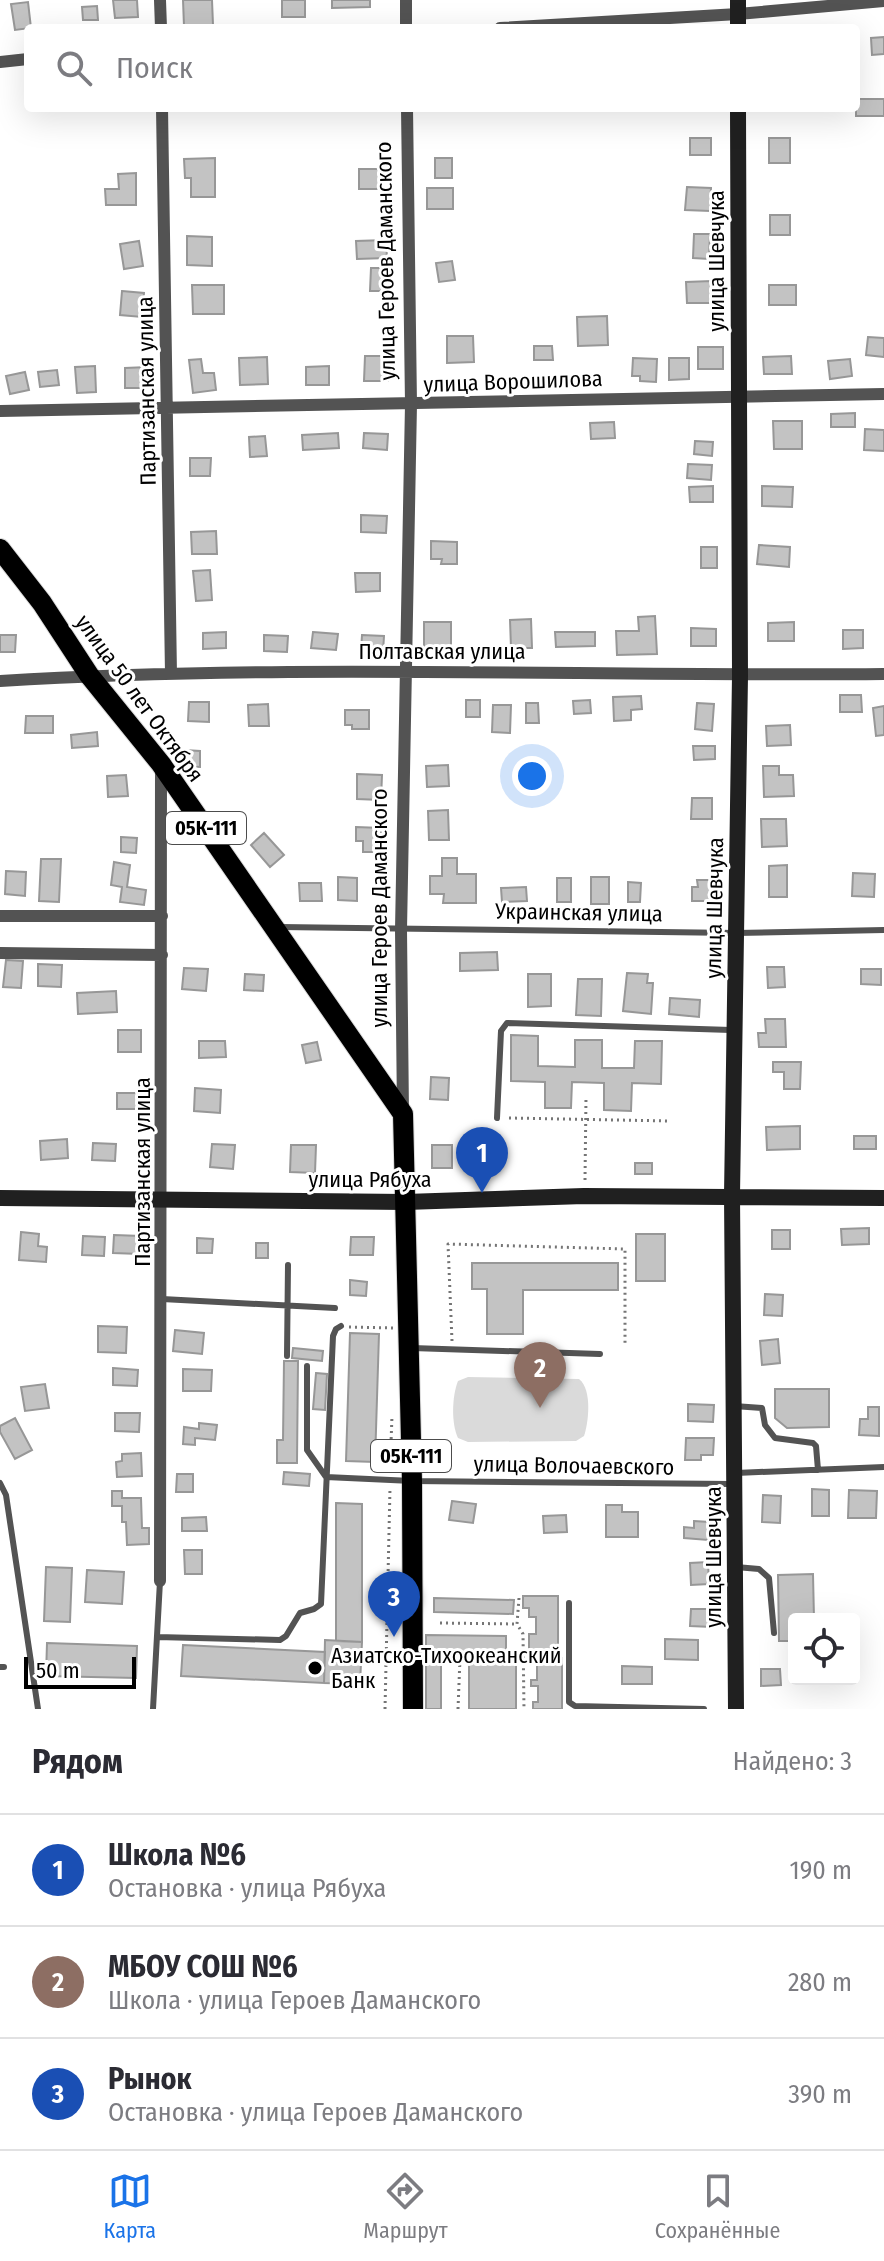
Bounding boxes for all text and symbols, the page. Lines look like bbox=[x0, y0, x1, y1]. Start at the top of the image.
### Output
search box bbox=[24, 24, 860, 112]
icon: search bbox=[52, 46, 96, 90]
text: Поиск bbox=[116, 50, 193, 86]
street label: улица Героев Даманского bbox=[370, 141, 401, 381]
street label: улица Шевчука bbox=[703, 190, 730, 332]
street label: Партизанская улица bbox=[131, 296, 162, 486]
street label: улица Ворошилова bbox=[423, 365, 603, 398]
street label: улица 50 лет Октября bbox=[70, 609, 209, 787]
street label: Полтавская улица bbox=[358, 638, 526, 665]
your location bbox=[512, 756, 552, 796]
street label: улица Героев Даманского bbox=[366, 789, 393, 1028]
road number: 05К-111 bbox=[166, 812, 246, 844]
street label: улица Шевчука bbox=[700, 837, 729, 979]
street label: Украинская улица bbox=[494, 898, 663, 927]
street label: Партизанская улица bbox=[129, 1077, 156, 1267]
pin: 1 bbox=[456, 1127, 508, 1193]
street label: улица Рябуха bbox=[308, 1166, 432, 1193]
pin: 2 bbox=[514, 1342, 566, 1408]
road number: 05К-111 bbox=[371, 1440, 451, 1472]
street label: улица Волочаевского bbox=[473, 1450, 675, 1481]
street label: улица Шевчука bbox=[700, 1486, 727, 1628]
pin: 3 bbox=[368, 1571, 420, 1637]
map controls bbox=[788, 1613, 860, 1685]
button: locate bbox=[788, 1613, 860, 1685]
place label: Азиатско-Тихоокеанский Банк bbox=[331, 1642, 562, 1694]
scale bar bbox=[24, 1653, 136, 1689]
text: 50 m bbox=[36, 1657, 80, 1684]
marker: Азиатско-Тихоокеанский Банк bbox=[306, 1659, 324, 1677]
text: Рядом bbox=[32, 1741, 123, 1782]
text: Найдено: 3 bbox=[733, 1746, 852, 1777]
text: Школа №6 bbox=[108, 1837, 246, 1873]
text: 1 bbox=[53, 1855, 64, 1886]
text: 190 m bbox=[790, 1855, 852, 1886]
text: Остановка · улица Рябуха bbox=[108, 1873, 386, 1904]
text: МБОУ СОШ №6 bbox=[108, 1949, 298, 1985]
text: 2 bbox=[52, 1967, 64, 1998]
text: 280 m bbox=[788, 1967, 852, 1998]
text: Школа · улица Героев Даманского bbox=[108, 1985, 481, 2016]
text: Рынок bbox=[108, 2061, 192, 2097]
text: 3 bbox=[52, 2079, 64, 2110]
text: 390 m bbox=[788, 2079, 852, 2110]
text: Остановка · улица Героев Даманского bbox=[108, 2097, 523, 2128]
tab: Карта bbox=[104, 2169, 156, 2244]
tab: Маршрут bbox=[363, 2169, 448, 2244]
tab: Сохранённые bbox=[655, 2169, 780, 2244]

